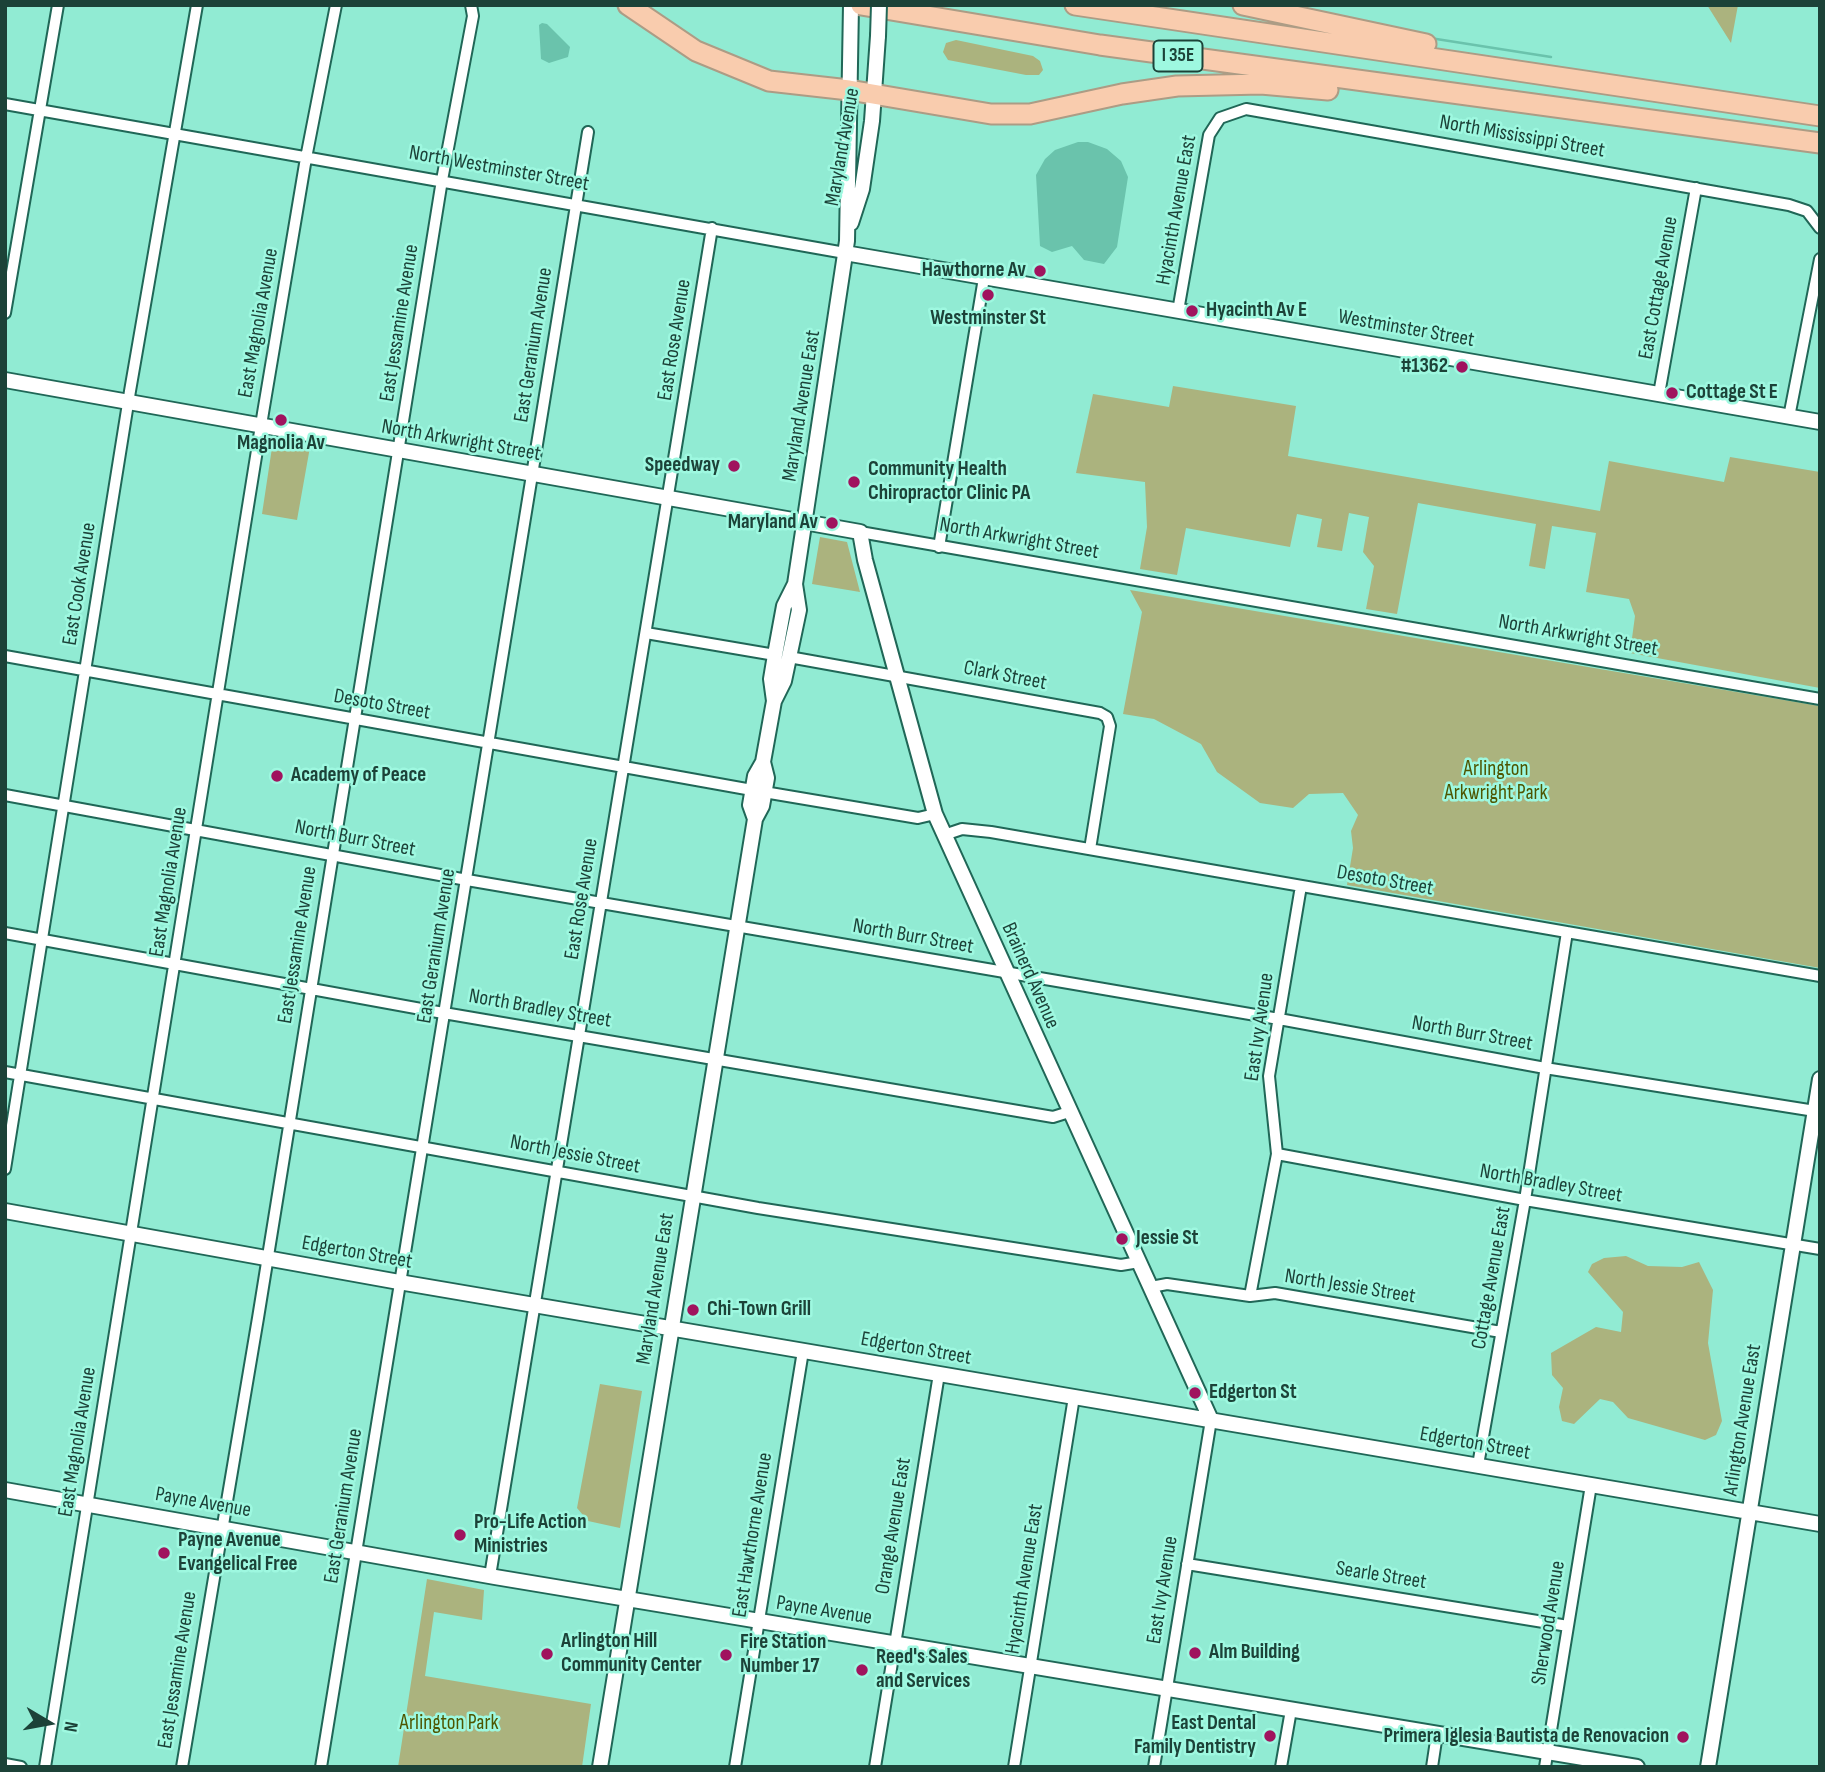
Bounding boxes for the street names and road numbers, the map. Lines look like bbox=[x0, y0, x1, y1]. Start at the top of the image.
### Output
road number: I 35E bbox=[1154, 40, 1202, 72]
street label: Maryland Avenue bbox=[820, 86, 866, 208]
street label: North Mississippi Street bbox=[1437, 110, 1607, 164]
street label: Hyacinth Avenue East bbox=[1151, 133, 1203, 287]
street label: North Westminster Street bbox=[407, 141, 591, 197]
street label: East Cottage Avenue bbox=[1634, 215, 1684, 361]
street label: East Jessamine Avenue bbox=[375, 243, 425, 403]
street label: East Magnolia Avenue bbox=[233, 246, 285, 400]
street label: East Geranium Avenue bbox=[509, 266, 559, 424]
street label: East Rose Avenue bbox=[653, 278, 697, 402]
street label: Westminster Street bbox=[1336, 305, 1476, 353]
street label: Maryland Avenue East bbox=[778, 328, 826, 484]
street label: North Arkwright Street bbox=[379, 415, 543, 467]
street label: North Arkwright Street bbox=[937, 513, 1101, 565]
street label: East Cook Avenue bbox=[58, 521, 102, 647]
street label: North Arkwright Street bbox=[1496, 610, 1660, 662]
street label: Clark Street bbox=[961, 656, 1049, 696]
street label: Desoto Street bbox=[332, 684, 432, 726]
street label: East Magnolia Avenue bbox=[145, 805, 193, 959]
street label: North Burr Street bbox=[293, 815, 417, 863]
street label: East Rose Avenue bbox=[560, 837, 604, 961]
street label: Desoto Street bbox=[1335, 860, 1435, 902]
street label: East Jessamine Avenue bbox=[273, 865, 323, 1025]
street label: East Geranium Avenue bbox=[412, 867, 462, 1025]
street label: North Burr Street bbox=[851, 914, 975, 960]
street label: Brainerd Avenue bbox=[995, 919, 1065, 1033]
street label: East Ivy Avenue bbox=[1240, 971, 1280, 1083]
street label: North Bradley Street bbox=[467, 984, 613, 1034]
street label: North Burr Street bbox=[1410, 1011, 1534, 1057]
street label: North Jessie Street bbox=[508, 1130, 642, 1180]
street label: North Bradley Street bbox=[1478, 1159, 1624, 1209]
street label: Cottage Avenue East bbox=[1467, 1205, 1517, 1351]
street label: Maryland Avenue East bbox=[632, 1211, 680, 1367]
street label: Edgerton Street bbox=[300, 1231, 414, 1275]
street label: North Jessie Street bbox=[1283, 1264, 1417, 1310]
street label: Edgerton Street bbox=[859, 1327, 973, 1371]
street label: Arlington Avenue East bbox=[1719, 1342, 1767, 1498]
street label: East Magnolia Avenue bbox=[54, 1365, 102, 1519]
street label: Edgerton Street bbox=[1418, 1422, 1532, 1466]
street label: East Geranium Avenue bbox=[319, 1427, 369, 1585]
street label: East Hawthorne Avenue bbox=[728, 1451, 778, 1619]
street label: Orange Avenue East bbox=[871, 1456, 917, 1596]
street label: Payne Avenue bbox=[153, 1482, 253, 1524]
street label: Hyacinth Avenue East bbox=[1001, 1502, 1049, 1656]
street label: East Ivy Avenue bbox=[1142, 1534, 1184, 1646]
street label: Searle Street bbox=[1334, 1556, 1428, 1596]
street label: Sherwood Avenue bbox=[1527, 1559, 1571, 1687]
street label: East Jessamine Avenue bbox=[153, 1590, 203, 1750]
street label: Payne Avenue bbox=[774, 1591, 874, 1631]

